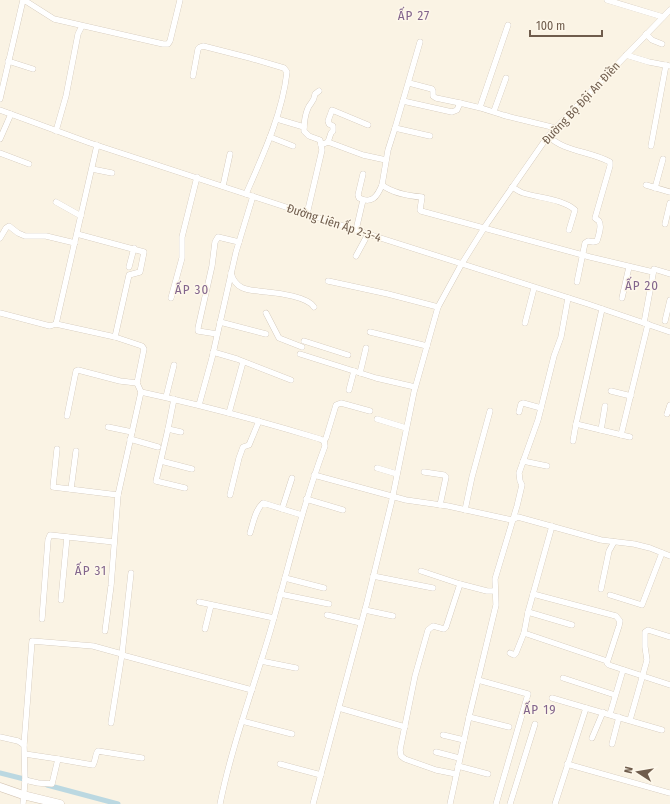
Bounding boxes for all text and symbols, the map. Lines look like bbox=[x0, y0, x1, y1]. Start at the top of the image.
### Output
district label: ẤP 27 bbox=[398, 6, 430, 23]
scale bar bbox=[530, 12, 602, 38]
text: 100 m bbox=[536, 19, 565, 33]
street label: Đường Bộ Đội An Điền bbox=[538, 58, 623, 147]
street label: Đường Liên Ấp 2-3-4 bbox=[285, 198, 384, 245]
district label: ẤP 20 bbox=[625, 276, 659, 293]
district label: ẤP 30 bbox=[175, 280, 209, 297]
district label: ẤP 31 bbox=[75, 561, 107, 578]
district label: ẤP 19 bbox=[523, 700, 557, 717]
north arrow bbox=[618, 752, 658, 792]
text: N bbox=[622, 765, 636, 775]

